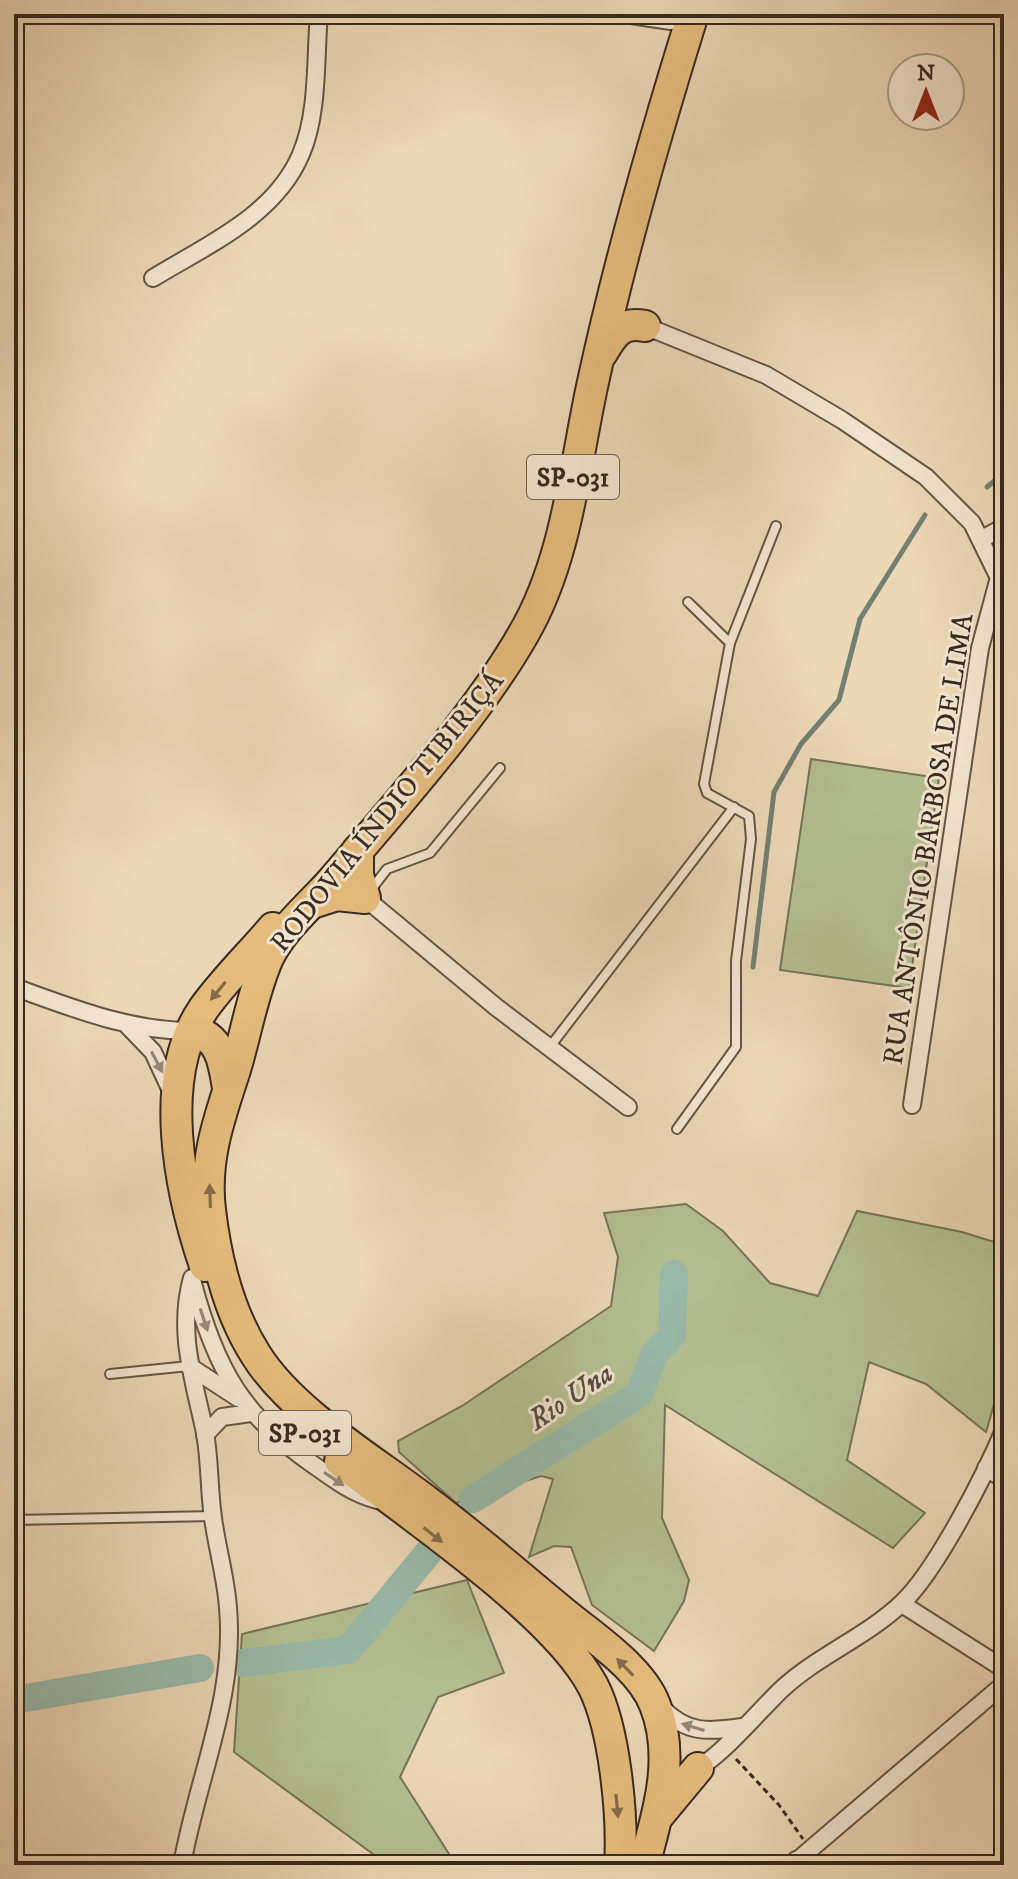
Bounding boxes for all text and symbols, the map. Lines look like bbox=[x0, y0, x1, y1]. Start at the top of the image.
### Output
north arrow bbox=[886, 52, 966, 132]
text: N bbox=[917, 60, 935, 87]
road number: SP-031 bbox=[527, 455, 619, 499]
street label: RUA ANTÔNIO BARBOSA DE LIMA bbox=[876, 610, 982, 1067]
street label: RODOVIA ÍNDIO TIBIRIÇÁ bbox=[262, 663, 512, 960]
one-way arrow bbox=[211, 981, 227, 1001]
one-way arrow bbox=[151, 1051, 164, 1074]
one-way arrow bbox=[203, 1183, 216, 1208]
one-way arrow bbox=[198, 1309, 210, 1333]
water label: Rio Una bbox=[520, 1355, 621, 1440]
road number: SP-031 bbox=[259, 1411, 351, 1455]
one-way arrow bbox=[323, 1471, 345, 1486]
one-way arrow bbox=[423, 1526, 443, 1542]
one-way arrow bbox=[617, 1658, 635, 1677]
one-way arrow bbox=[681, 1720, 705, 1733]
one-way arrow bbox=[611, 1794, 624, 1819]

